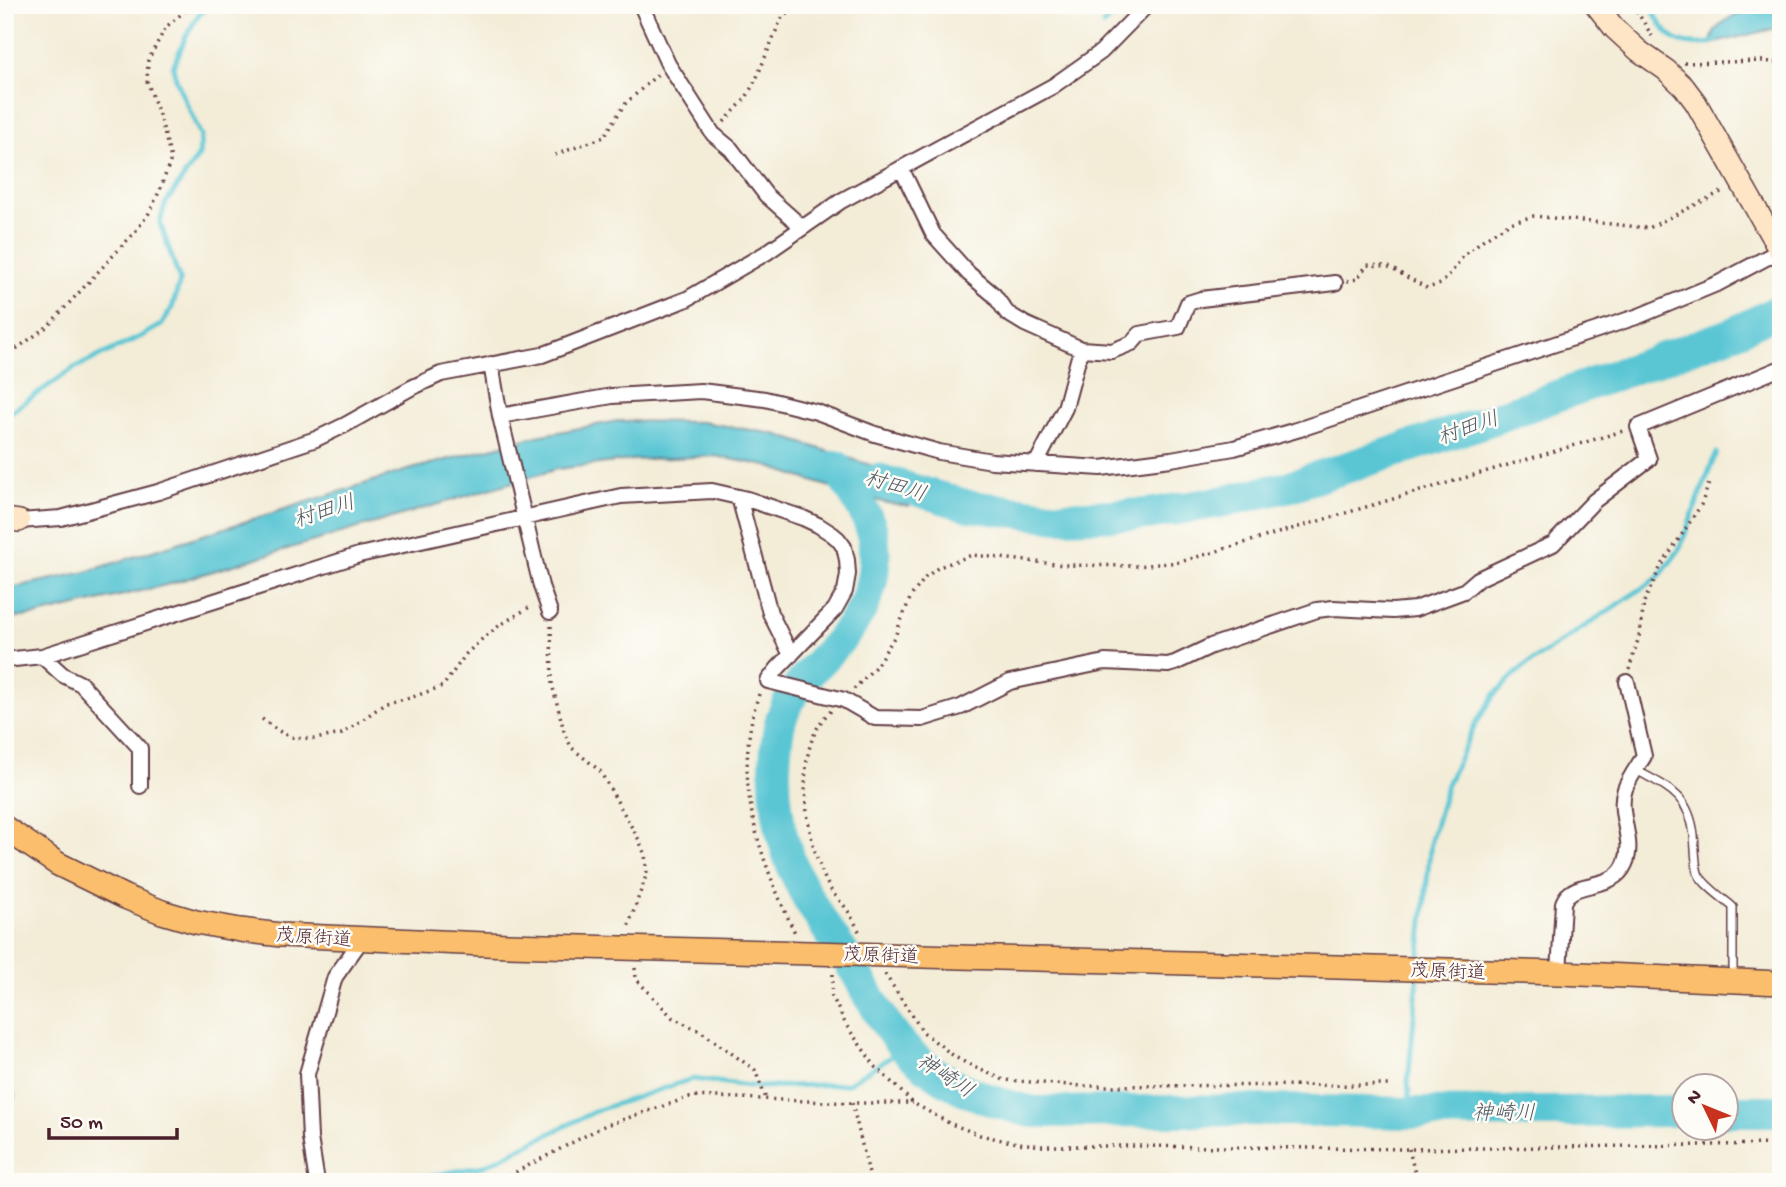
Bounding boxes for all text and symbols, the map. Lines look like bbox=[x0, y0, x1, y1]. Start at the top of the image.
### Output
water label: 村田川 bbox=[1435, 407, 1503, 452]
water label: 村田川 bbox=[861, 466, 929, 510]
water label: 村田川 bbox=[291, 491, 359, 535]
street label: 茂原街道 bbox=[275, 924, 353, 954]
street label: 茂原街道 bbox=[842, 944, 919, 970]
street label: 茂原街道 bbox=[1409, 960, 1486, 986]
water label: 神崎川 bbox=[911, 1049, 978, 1106]
north arrow bbox=[1670, 1072, 1740, 1142]
text: N bbox=[1682, 1085, 1708, 1110]
scale bar bbox=[49, 1096, 177, 1140]
water label: 神崎川 bbox=[1473, 1102, 1536, 1128]
text: 50 m bbox=[60, 1112, 103, 1137]

